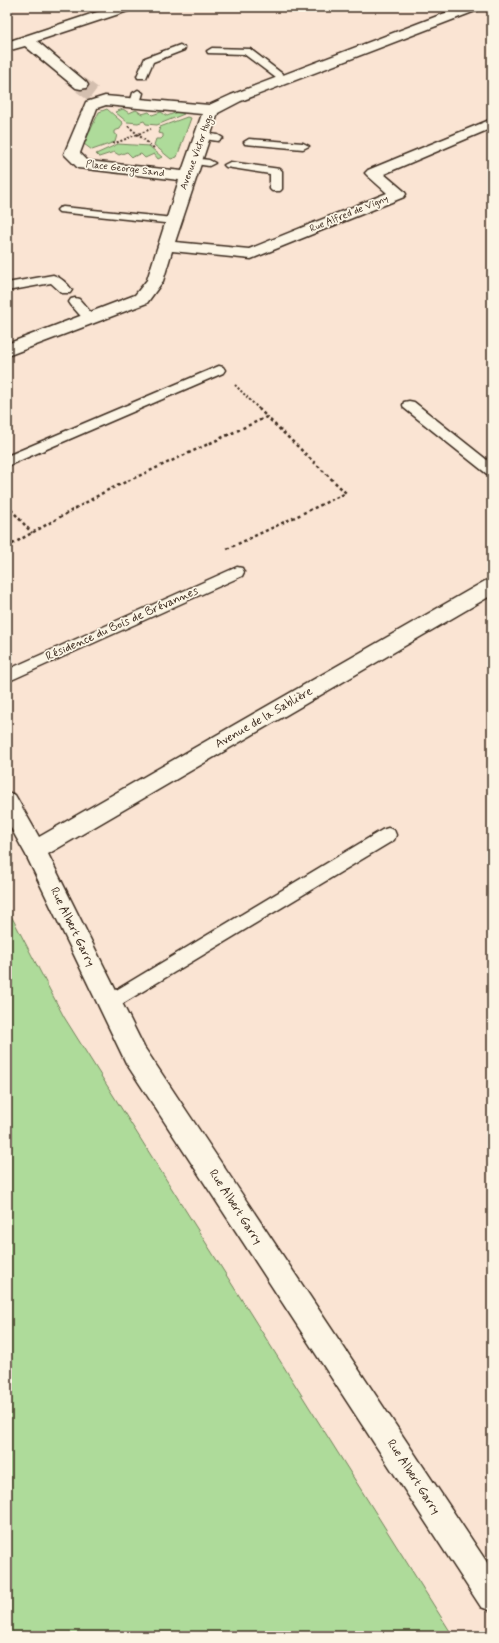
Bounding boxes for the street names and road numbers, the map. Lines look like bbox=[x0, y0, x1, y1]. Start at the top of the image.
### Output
street label: Avenue Victor Hugo bbox=[176, 112, 218, 192]
street label: Place George Sand bbox=[85, 158, 165, 181]
street label: Rue Alfred de Vigny bbox=[308, 192, 391, 236]
street label: Résidence du Bois de Brévannes bbox=[43, 583, 201, 665]
street label: Avenue de la Sablière bbox=[212, 684, 316, 752]
street label: Rue Albert Garry bbox=[46, 885, 98, 969]
street label: Rue Albert Garry bbox=[205, 1166, 265, 1248]
street label: Rue Albert Garry bbox=[383, 1436, 443, 1518]

